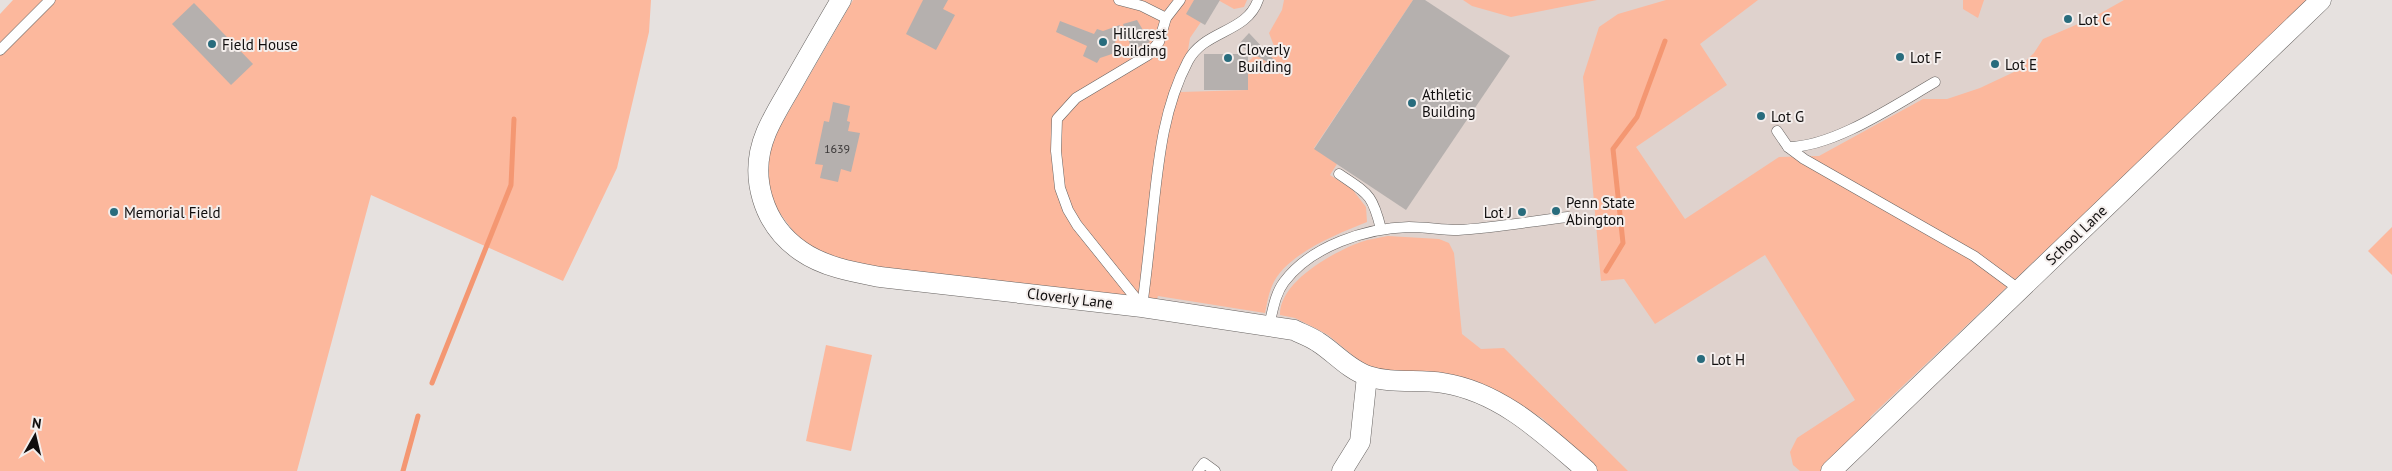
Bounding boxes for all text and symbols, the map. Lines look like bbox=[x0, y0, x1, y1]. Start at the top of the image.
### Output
place label: Lot C bbox=[2078, 10, 2111, 29]
marker: Lot C bbox=[2062, 13, 2074, 25]
place label: Hillcrest Building bbox=[1113, 24, 1167, 60]
place label: Field House bbox=[222, 35, 298, 54]
marker: Hillcrest Building bbox=[1097, 36, 1109, 48]
marker: Field House bbox=[206, 38, 218, 50]
place label: Cloverly Building bbox=[1238, 40, 1292, 76]
place label: Lot F bbox=[1910, 48, 1942, 67]
marker: Lot F bbox=[1894, 51, 1906, 63]
marker: Cloverly Building bbox=[1222, 52, 1234, 64]
place label: Lot E bbox=[2005, 55, 2037, 74]
marker: Lot E bbox=[1989, 58, 2001, 70]
place label: Athletic Building bbox=[1422, 85, 1476, 121]
marker: Athletic Building bbox=[1406, 97, 1418, 109]
place label: Lot G bbox=[1771, 107, 1804, 126]
marker: Lot G bbox=[1755, 110, 1767, 122]
house number: 1639 bbox=[824, 141, 850, 156]
place label: Penn State Abington bbox=[1566, 193, 1635, 229]
street label: School Lane bbox=[2041, 201, 2111, 269]
place label: Memorial Field bbox=[124, 203, 221, 222]
place label: Lot J bbox=[1484, 203, 1512, 222]
marker: Penn State Abington bbox=[1550, 205, 1562, 217]
marker: Memorial Field bbox=[108, 206, 120, 218]
marker: Lot J bbox=[1516, 206, 1528, 218]
street label: Cloverly Lane bbox=[1026, 283, 1114, 313]
place label: Lot H bbox=[1711, 350, 1745, 369]
marker: Lot H bbox=[1695, 353, 1707, 365]
north arrow bbox=[10, 411, 60, 461]
text: N bbox=[31, 414, 43, 433]

